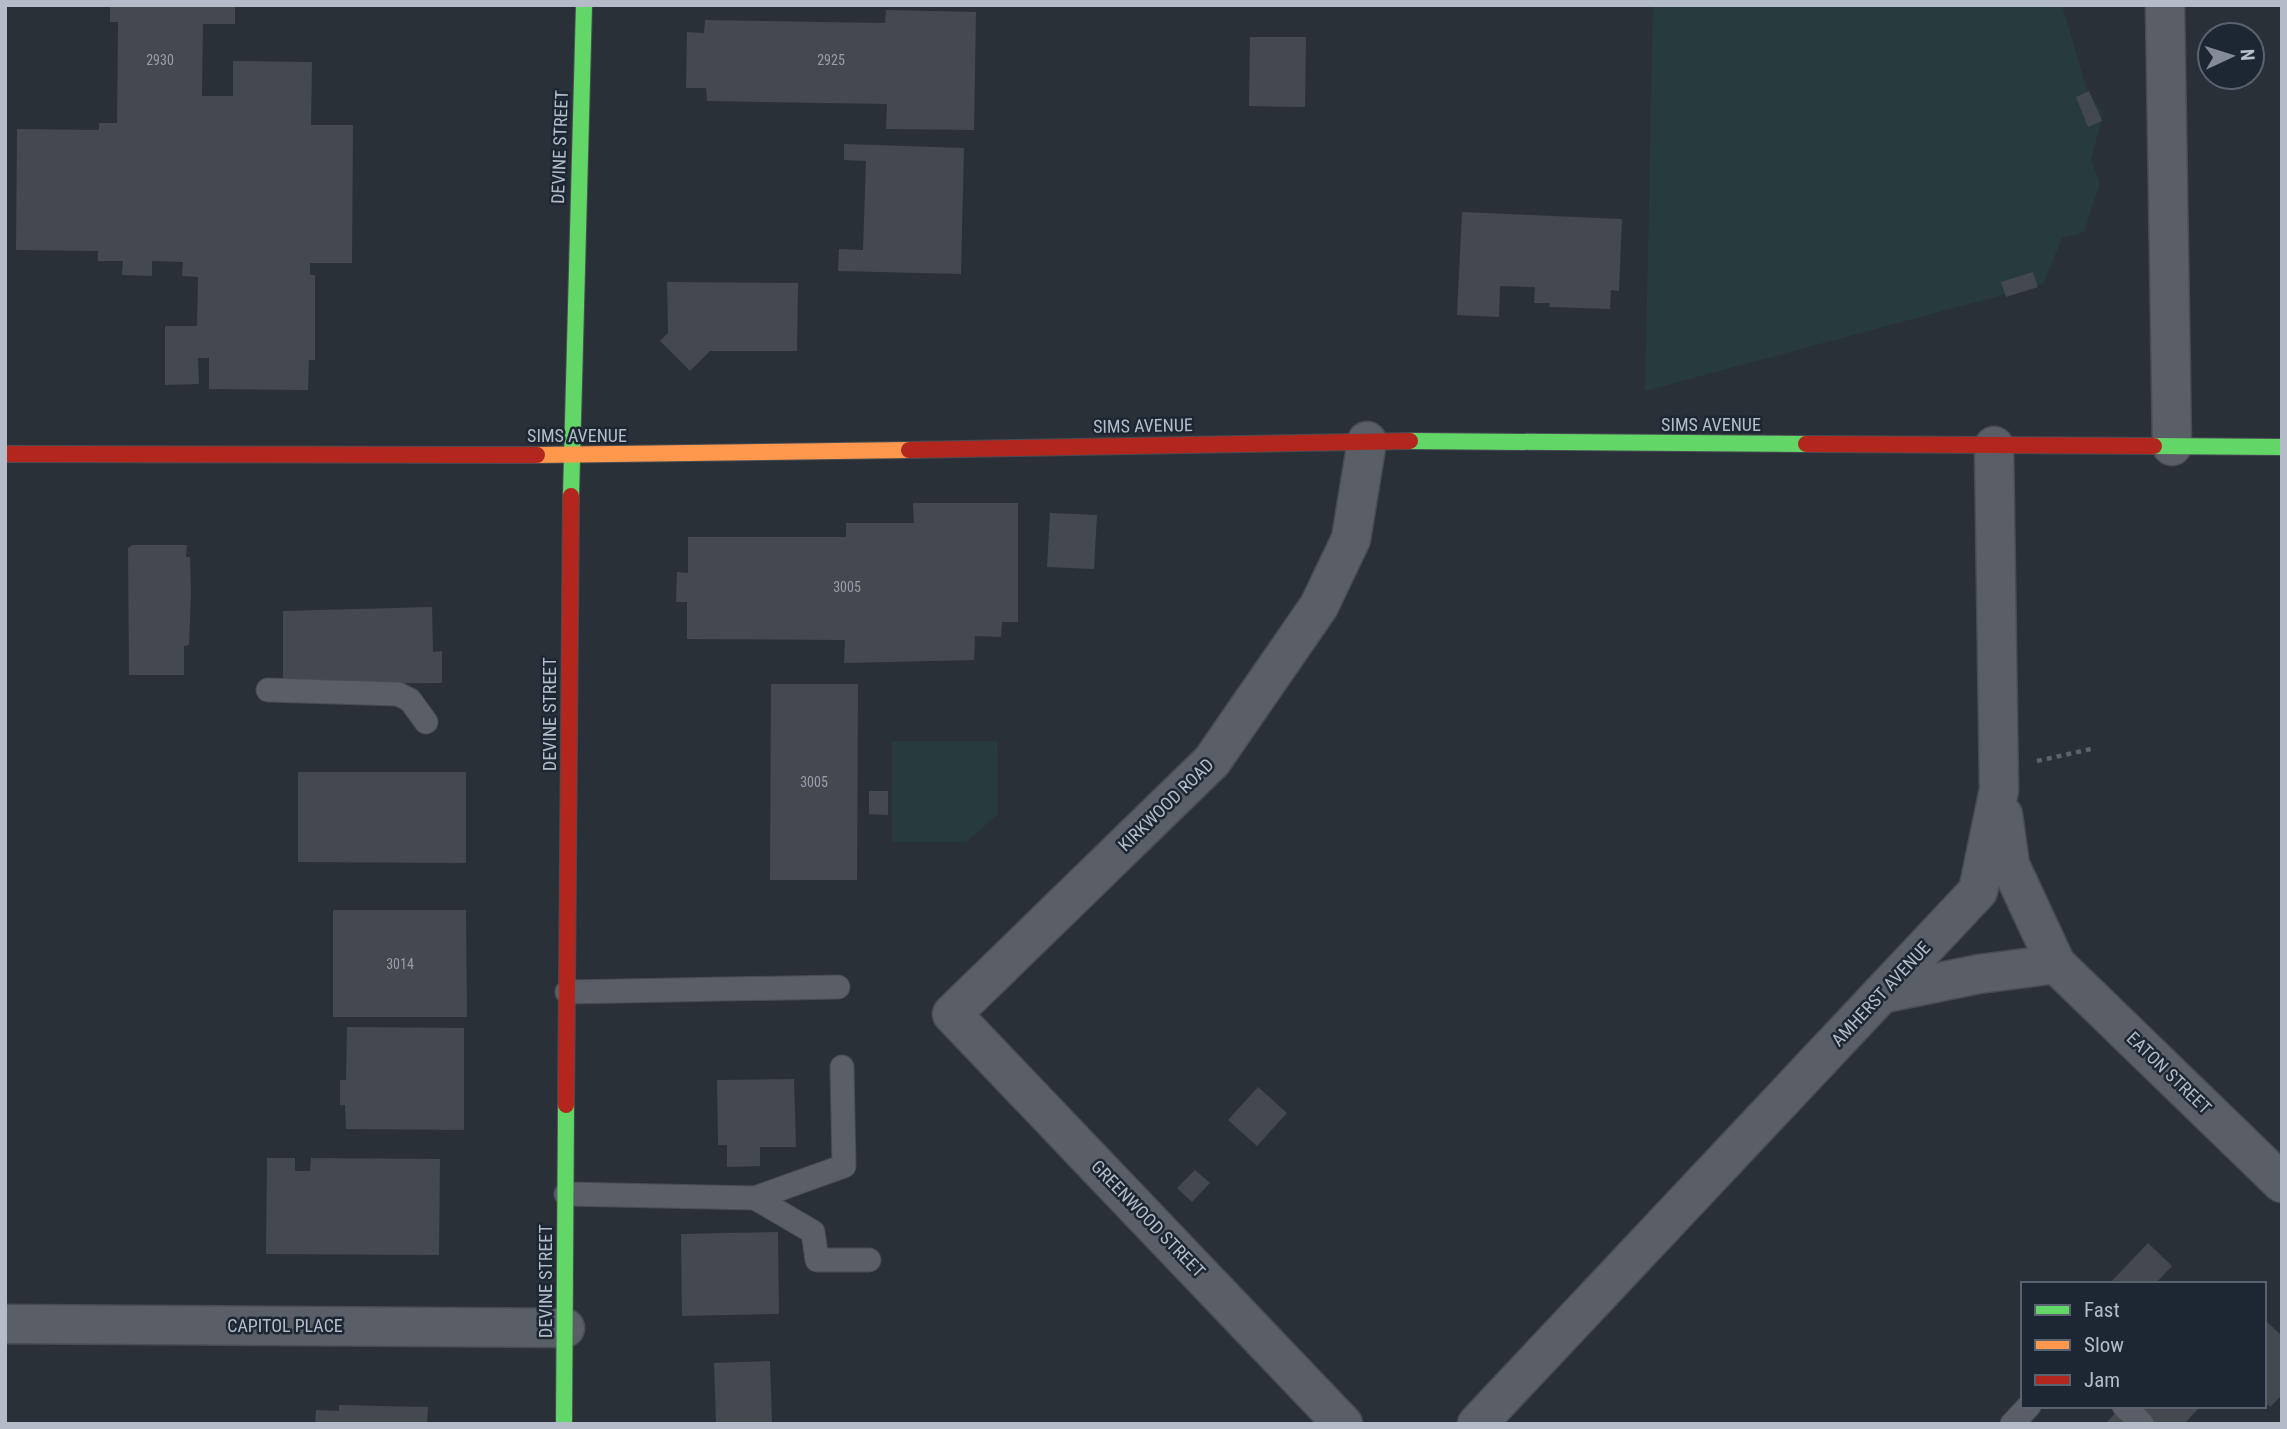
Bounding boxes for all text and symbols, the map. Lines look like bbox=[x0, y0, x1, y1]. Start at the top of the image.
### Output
north arrow bbox=[2196, 21, 2266, 91]
text: N bbox=[2236, 48, 2259, 61]
house number: 2930 bbox=[146, 52, 174, 68]
house number: 2925 bbox=[817, 52, 845, 68]
street label: DEVINE STREET bbox=[547, 90, 572, 204]
street label: SIMS AVENUE bbox=[1093, 414, 1193, 437]
street label: SIMS AVENUE bbox=[1661, 414, 1761, 435]
street label: SIMS AVENUE bbox=[527, 425, 627, 446]
house number: 3005 bbox=[833, 579, 861, 595]
street label: DEVINE STREET bbox=[539, 657, 560, 771]
street label: KIRKWOOD ROAD bbox=[1114, 754, 1218, 855]
house number: 3005 bbox=[800, 774, 828, 790]
street label: AMHERST AVENUE bbox=[1827, 937, 1934, 1050]
house number: 3014 bbox=[386, 956, 414, 972]
street label: EATON STREET bbox=[2123, 1027, 2216, 1118]
street label: GREENWOOD STREET bbox=[1087, 1156, 1210, 1282]
street label: DEVINE STREET bbox=[535, 1224, 556, 1338]
legend bbox=[2021, 1282, 2266, 1408]
text: Fast bbox=[2084, 1298, 2120, 1322]
street label: CAPITOL PLACE bbox=[227, 1315, 343, 1336]
text: Slow bbox=[2084, 1333, 2124, 1357]
text: Jam bbox=[2084, 1368, 2120, 1392]

